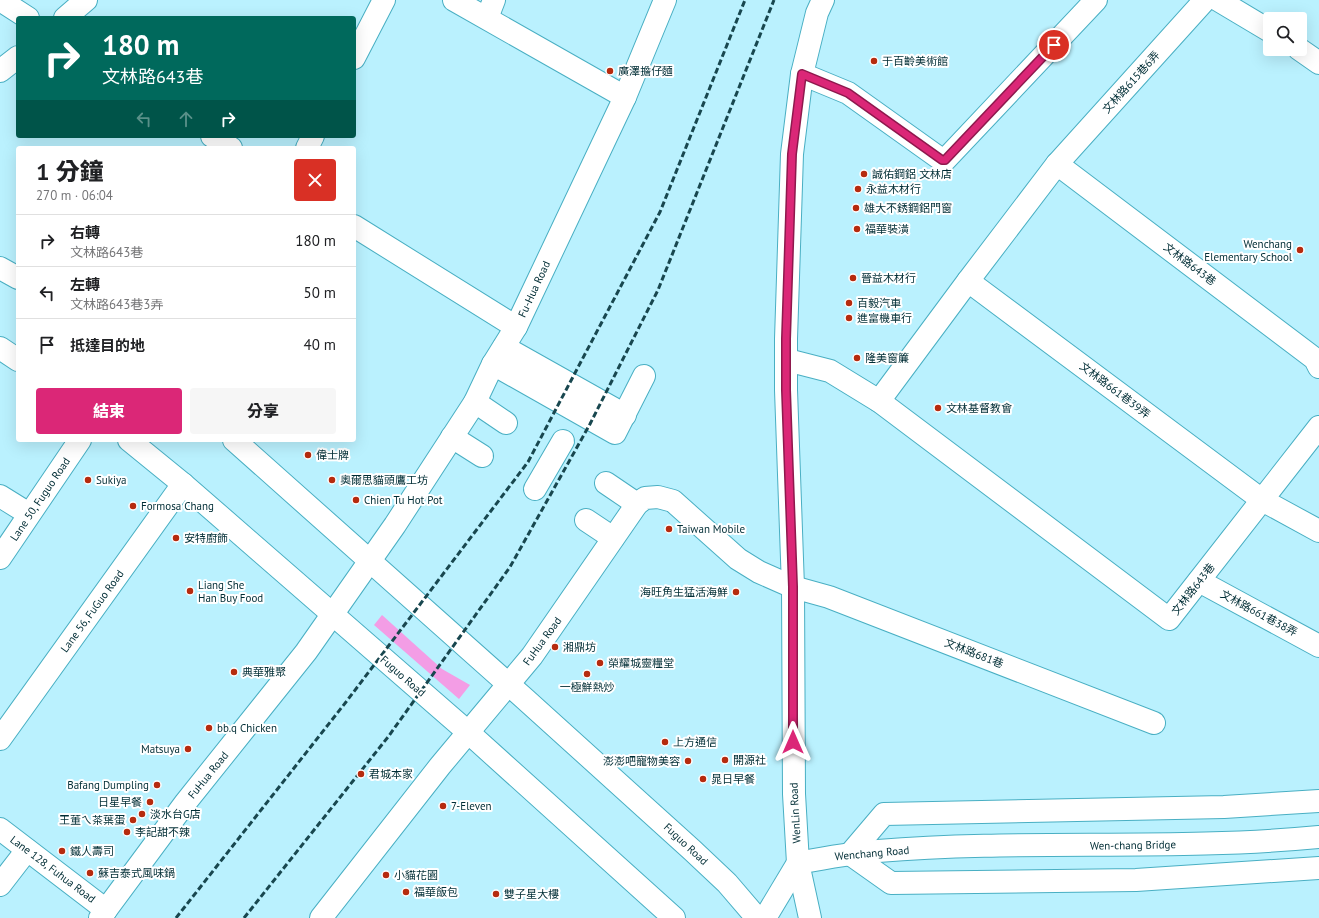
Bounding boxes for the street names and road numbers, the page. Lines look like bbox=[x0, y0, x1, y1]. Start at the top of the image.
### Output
street label: 文林路615巷6弄 bbox=[1099, 48, 1163, 116]
street label: 文林路643巷 bbox=[1161, 240, 1219, 288]
street label: Fu-Hua Road bbox=[515, 259, 553, 319]
street label: 文林路661巷39弄 bbox=[1077, 359, 1153, 421]
street label: Lane 50, Fuguo Road bbox=[7, 455, 73, 543]
street label: 文林路643巷 bbox=[1168, 560, 1218, 618]
street label: Lane 56, FuGuo Road bbox=[57, 567, 127, 655]
street label: 文林路661巷38弄 bbox=[1218, 587, 1300, 639]
street label: FuHua Road bbox=[520, 614, 564, 668]
street label: 文林路681巷 bbox=[943, 635, 1005, 671]
street label: Fuguo Road bbox=[377, 652, 429, 700]
street label: FuHua Road bbox=[185, 749, 231, 801]
street label: WenLin Road bbox=[786, 782, 804, 844]
street label: Fuguo Road bbox=[661, 820, 711, 868]
street label: Lane 128, Fuhua Road bbox=[8, 832, 99, 906]
street label: Wen-chang Bridge bbox=[1090, 837, 1177, 853]
street label: Wenchang Road bbox=[834, 843, 910, 863]

